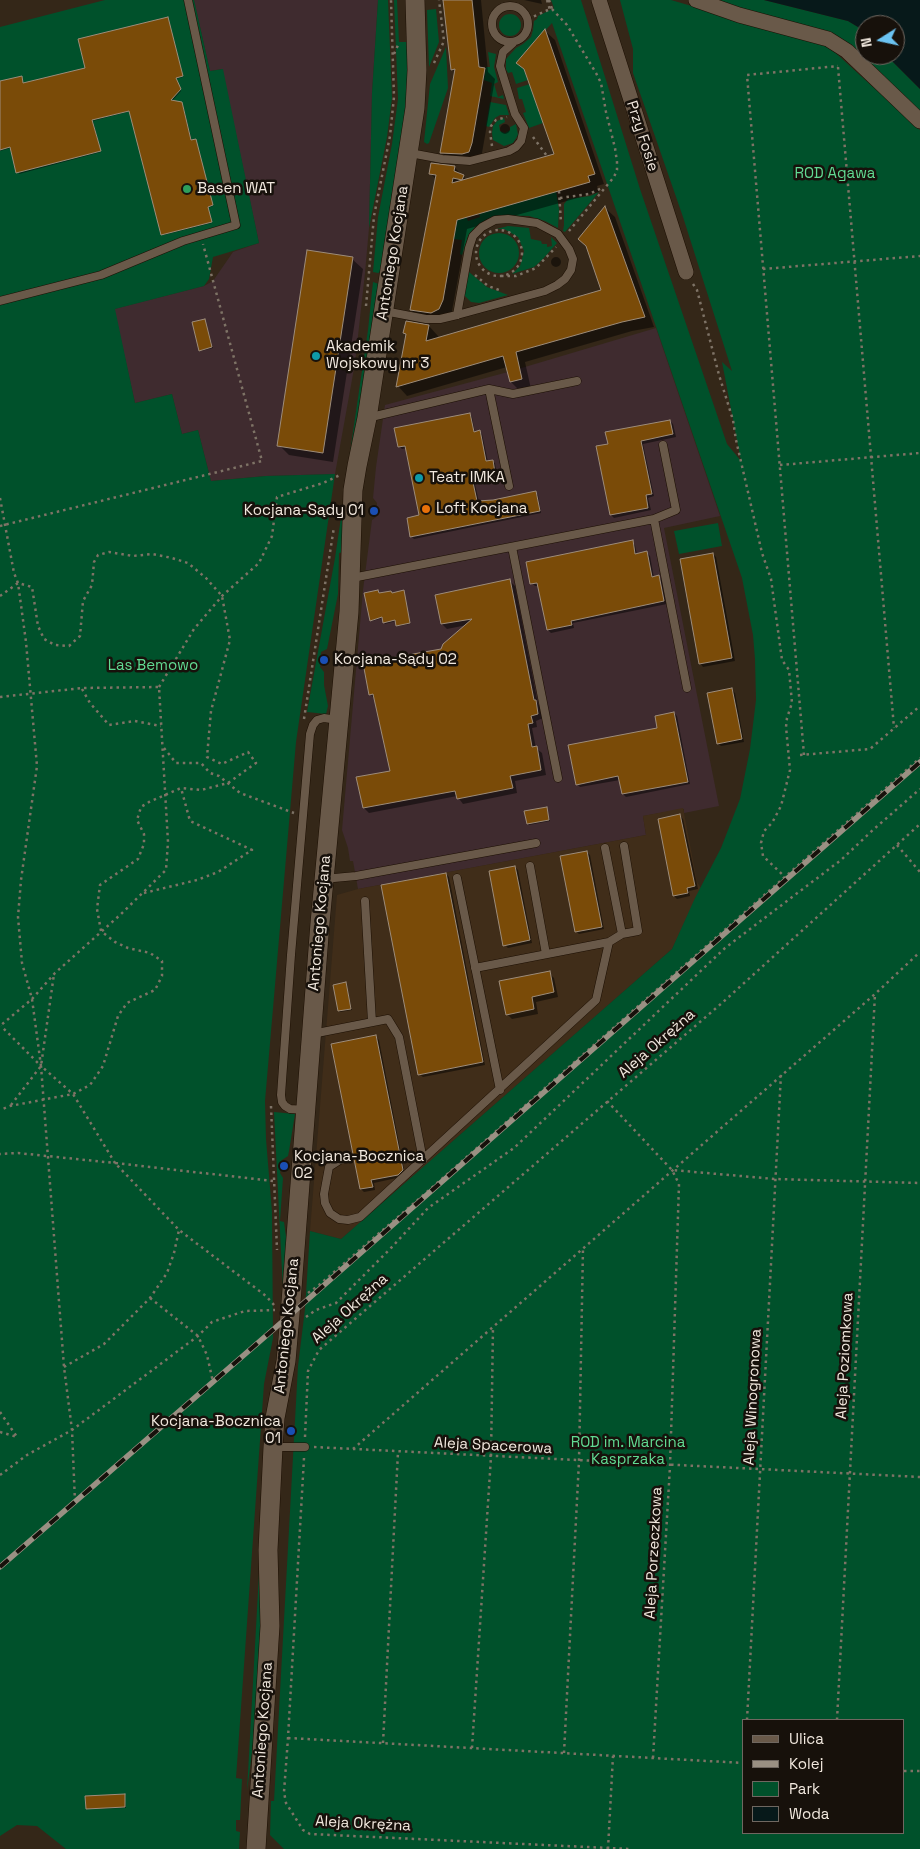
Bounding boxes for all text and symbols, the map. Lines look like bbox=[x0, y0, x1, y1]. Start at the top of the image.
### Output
north arrow bbox=[855, 15, 905, 65]
text: N bbox=[857, 36, 876, 49]
street label: Przy Fosie bbox=[622, 98, 662, 174]
park label: ROD Agawa bbox=[795, 165, 875, 183]
place label: Basen WAT bbox=[197, 180, 275, 198]
marker: Basen WAT bbox=[181, 183, 193, 195]
street label: Antoniego Kocjana bbox=[373, 184, 413, 322]
place label: Akademik Wojskowy nr 3 bbox=[326, 338, 429, 373]
marker: Akademik Wojskowy nr 3 bbox=[310, 350, 322, 362]
place label: Teatr IMKA bbox=[429, 469, 505, 487]
marker: Teatr IMKA bbox=[413, 472, 425, 484]
place label: Loft Kocjana bbox=[436, 500, 527, 518]
place label: Kocjana-Sądy 01 bbox=[244, 502, 364, 520]
marker: Loft Kocjana bbox=[420, 503, 432, 515]
marker: Kocjana-Sądy 01 bbox=[368, 505, 380, 517]
place label: Kocjana-Sądy 02 bbox=[334, 651, 457, 669]
marker: Kocjana-Sądy 02 bbox=[318, 654, 330, 666]
park label: Las Bemowo bbox=[108, 657, 198, 675]
street label: Antoniego Kocjana bbox=[305, 854, 335, 992]
street label: Aleja Okrężna bbox=[615, 1006, 699, 1082]
place label: Kocjana-Bocznica 02 bbox=[294, 1148, 424, 1183]
marker: Kocjana-Bocznica 02 bbox=[278, 1160, 290, 1172]
street label: Antoniego Kocjana bbox=[271, 1257, 303, 1395]
street label: Aleja Okrężna bbox=[308, 1270, 392, 1348]
street label: Aleja Poziomkowa bbox=[833, 1292, 857, 1420]
street label: Aleja Winogronowa bbox=[740, 1328, 766, 1466]
place label: Kocjana-Bocznica 01 bbox=[151, 1413, 281, 1448]
marker: Kocjana-Bocznica 01 bbox=[285, 1425, 297, 1437]
street label: Aleja Spacerowa bbox=[433, 1434, 553, 1458]
park label: ROD im. Marcina Kasprzaka bbox=[571, 1434, 685, 1469]
street label: Aleja Porzeczkowa bbox=[642, 1487, 666, 1619]
street label: Antoniego Kocjana bbox=[249, 1662, 277, 1798]
legend bbox=[742, 1719, 905, 1834]
text: Ulica bbox=[789, 1729, 824, 1748]
text: Kolej bbox=[789, 1754, 823, 1773]
text: Park bbox=[789, 1779, 820, 1798]
text: Woda bbox=[789, 1804, 829, 1823]
street label: Aleja Okrężna bbox=[315, 1813, 411, 1835]

